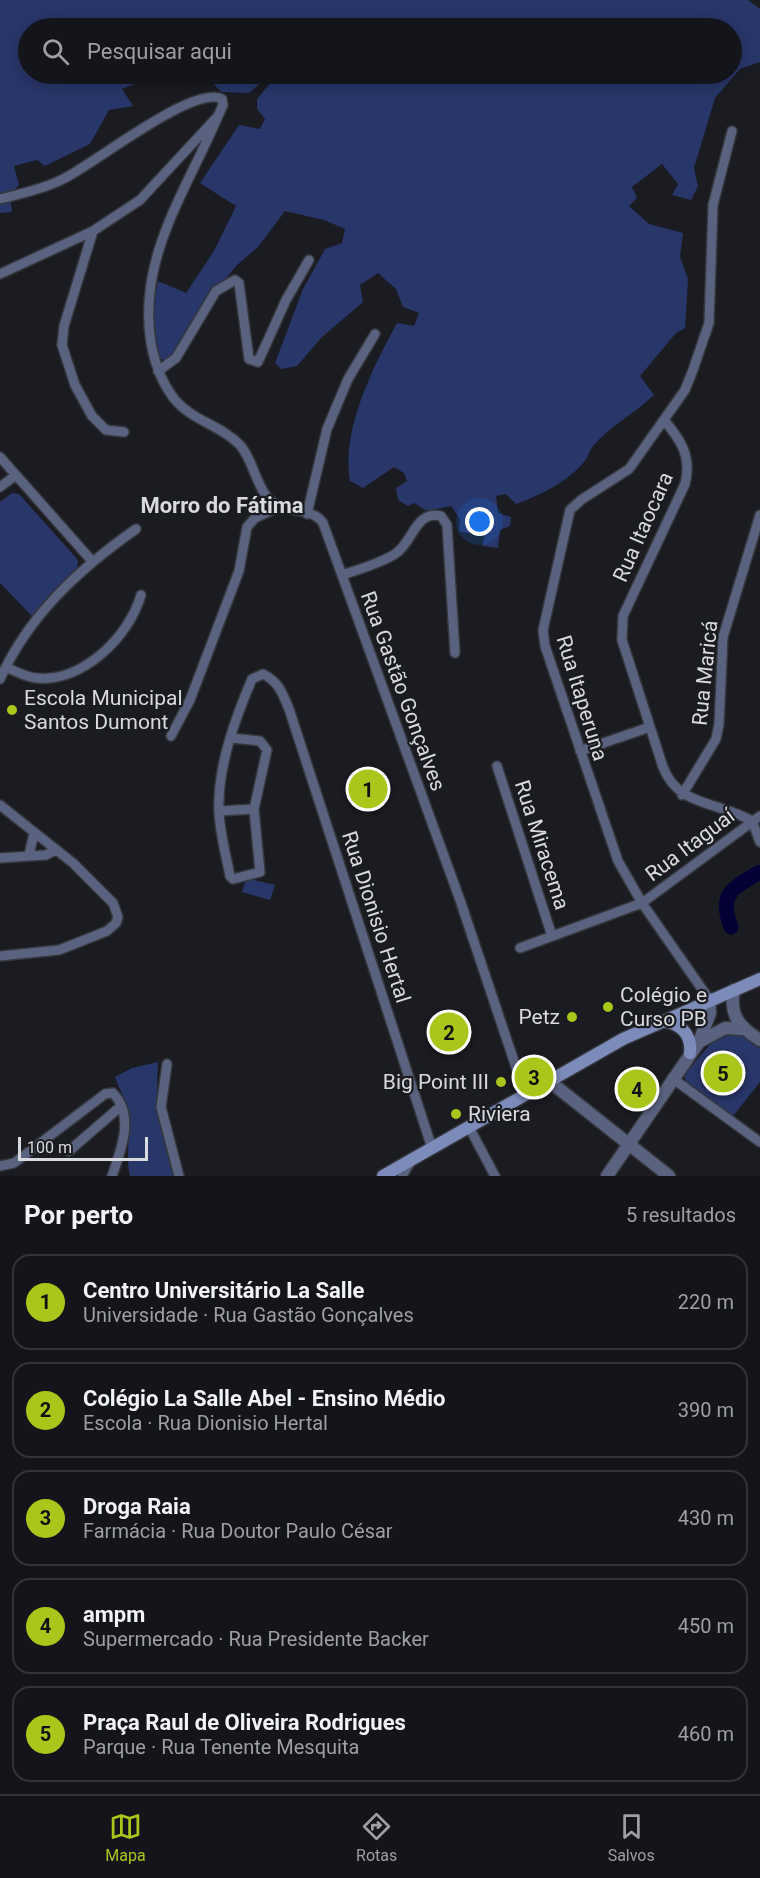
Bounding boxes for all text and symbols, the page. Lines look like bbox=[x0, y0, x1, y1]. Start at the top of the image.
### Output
search box bbox=[18, 18, 742, 84]
icon: search bbox=[39, 35, 72, 68]
text: Pesquisar aqui bbox=[87, 39, 232, 64]
street label: Rua Itaocara bbox=[608, 468, 678, 586]
district label: Morro do Fátima bbox=[140, 493, 304, 518]
your location bbox=[465, 507, 494, 536]
street label: Rua Gastão Gonçalves bbox=[356, 588, 450, 794]
street label: Rua Maricá bbox=[688, 619, 722, 727]
street label: Rua Itaperuna bbox=[552, 632, 612, 764]
place label: Escola Municipal Santos Dumont bbox=[24, 686, 183, 734]
marker: Escola Municipal Santos Dumont bbox=[5, 703, 19, 717]
pin: 1 bbox=[348, 766, 388, 812]
street label: Rua Miracema bbox=[510, 777, 574, 913]
street label: Rua Itaguaí bbox=[641, 803, 740, 886]
street label: Rua Dionisio Hertal bbox=[337, 828, 415, 1006]
place label: Colégio e Curso PB bbox=[620, 983, 707, 1031]
marker: Colégio e Curso PB bbox=[601, 1000, 615, 1014]
place label: Petz bbox=[518, 1005, 560, 1029]
pin: 2 bbox=[430, 1010, 468, 1054]
marker: Petz bbox=[565, 1010, 579, 1024]
pin: 5 bbox=[704, 1050, 742, 1096]
pin: 3 bbox=[514, 1054, 554, 1100]
pin: 4 bbox=[618, 1066, 656, 1112]
place label: Big Point III bbox=[383, 1070, 489, 1094]
marker: Big Point III bbox=[494, 1075, 508, 1089]
place label: Riviera bbox=[468, 1102, 531, 1126]
marker: Riviera bbox=[449, 1107, 463, 1121]
scale bar bbox=[18, 1134, 148, 1162]
text: 100 m bbox=[27, 1138, 72, 1157]
text: Por perto bbox=[24, 1200, 133, 1230]
text: 5 resultados bbox=[626, 1203, 736, 1227]
text: Centro Universitário La Salle bbox=[83, 1278, 364, 1303]
text: 1 bbox=[40, 1290, 51, 1314]
text: 220 m bbox=[678, 1290, 734, 1314]
text: Universidade · Rua Gastão Gonçalves bbox=[83, 1303, 414, 1327]
text: Colégio La Salle Abel - Ensino Médio bbox=[83, 1386, 446, 1411]
text: 2 bbox=[40, 1398, 51, 1422]
text: 390 m bbox=[678, 1398, 734, 1422]
text: Escola · Rua Dionisio Hertal bbox=[83, 1411, 328, 1435]
text: Droga Raia bbox=[83, 1494, 191, 1519]
text: 3 bbox=[40, 1506, 51, 1530]
text: 430 m bbox=[678, 1506, 734, 1530]
text: Farmácia · Rua Doutor Paulo César bbox=[83, 1519, 393, 1543]
text: ampm bbox=[83, 1602, 145, 1627]
text: 4 bbox=[40, 1614, 51, 1638]
text: 450 m bbox=[678, 1614, 734, 1638]
text: Supermercado · Rua Presidente Backer bbox=[83, 1627, 429, 1651]
text: Praça Raul de Oliveira Rodrigues bbox=[83, 1710, 406, 1735]
text: 5 bbox=[40, 1722, 51, 1746]
text: 460 m bbox=[678, 1722, 734, 1746]
text: Parque · Rua Tenente Mesquita bbox=[83, 1735, 359, 1759]
tab: Mapa bbox=[105, 1810, 146, 1865]
tab: Rotas bbox=[356, 1810, 397, 1865]
tab: Salvos bbox=[608, 1810, 655, 1865]

